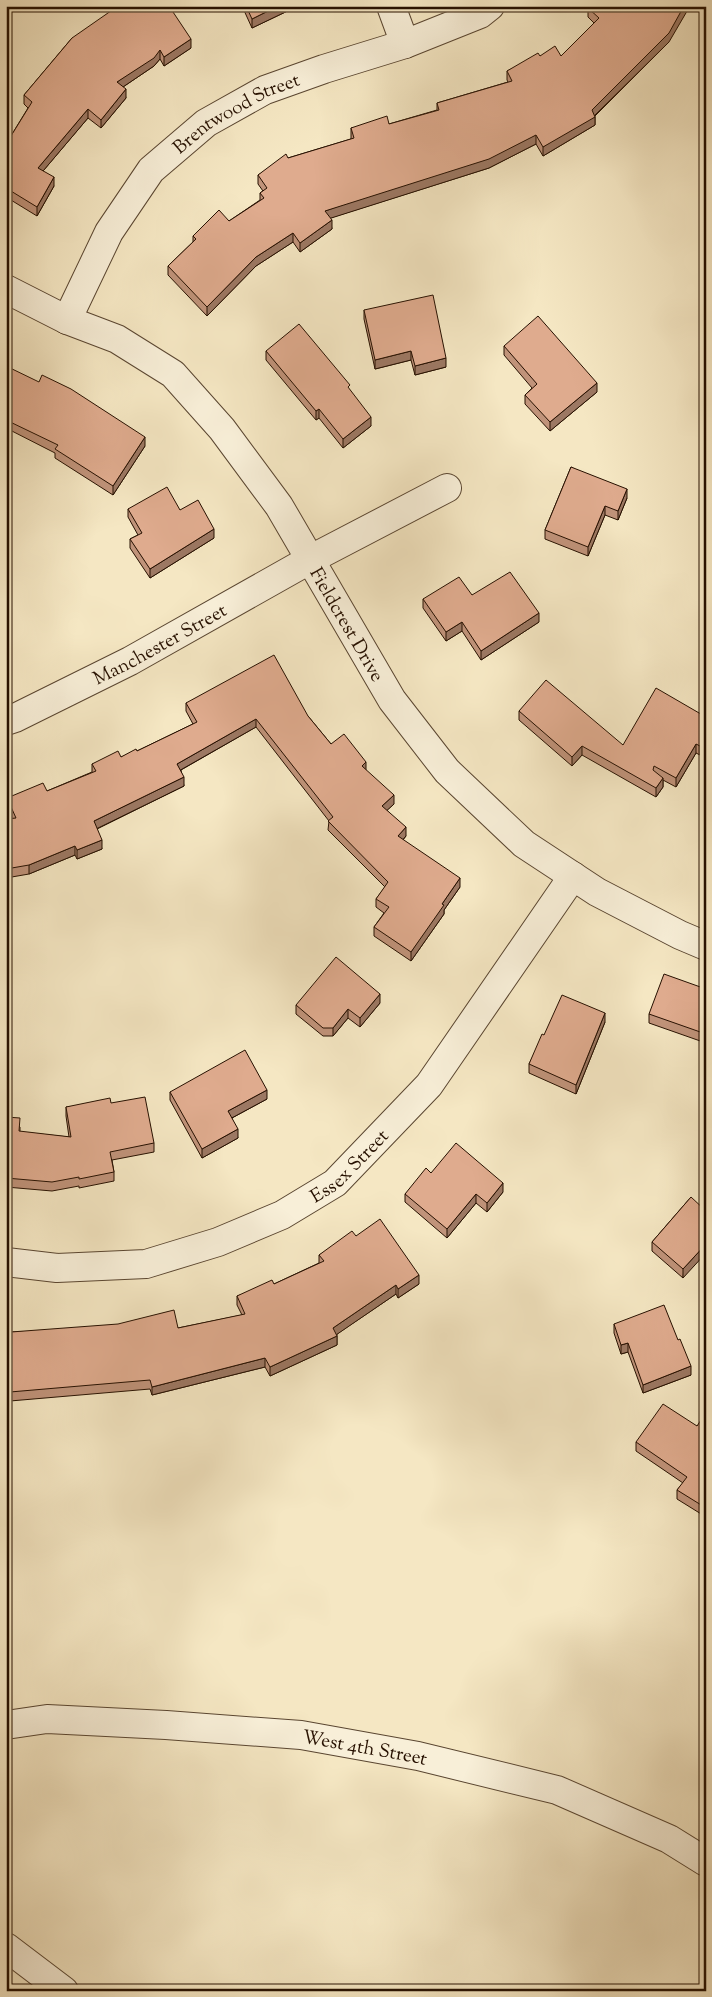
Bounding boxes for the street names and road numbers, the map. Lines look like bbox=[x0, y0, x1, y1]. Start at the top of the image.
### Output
street label: Brentwood Street bbox=[168, 68, 304, 162]
street label: Fieldcrest Drive bbox=[302, 563, 390, 688]
street label: Manchester Street bbox=[89, 598, 233, 693]
street label: Essex Street bbox=[306, 1124, 396, 1211]
street label: West 4th Street bbox=[300, 1725, 430, 1774]

